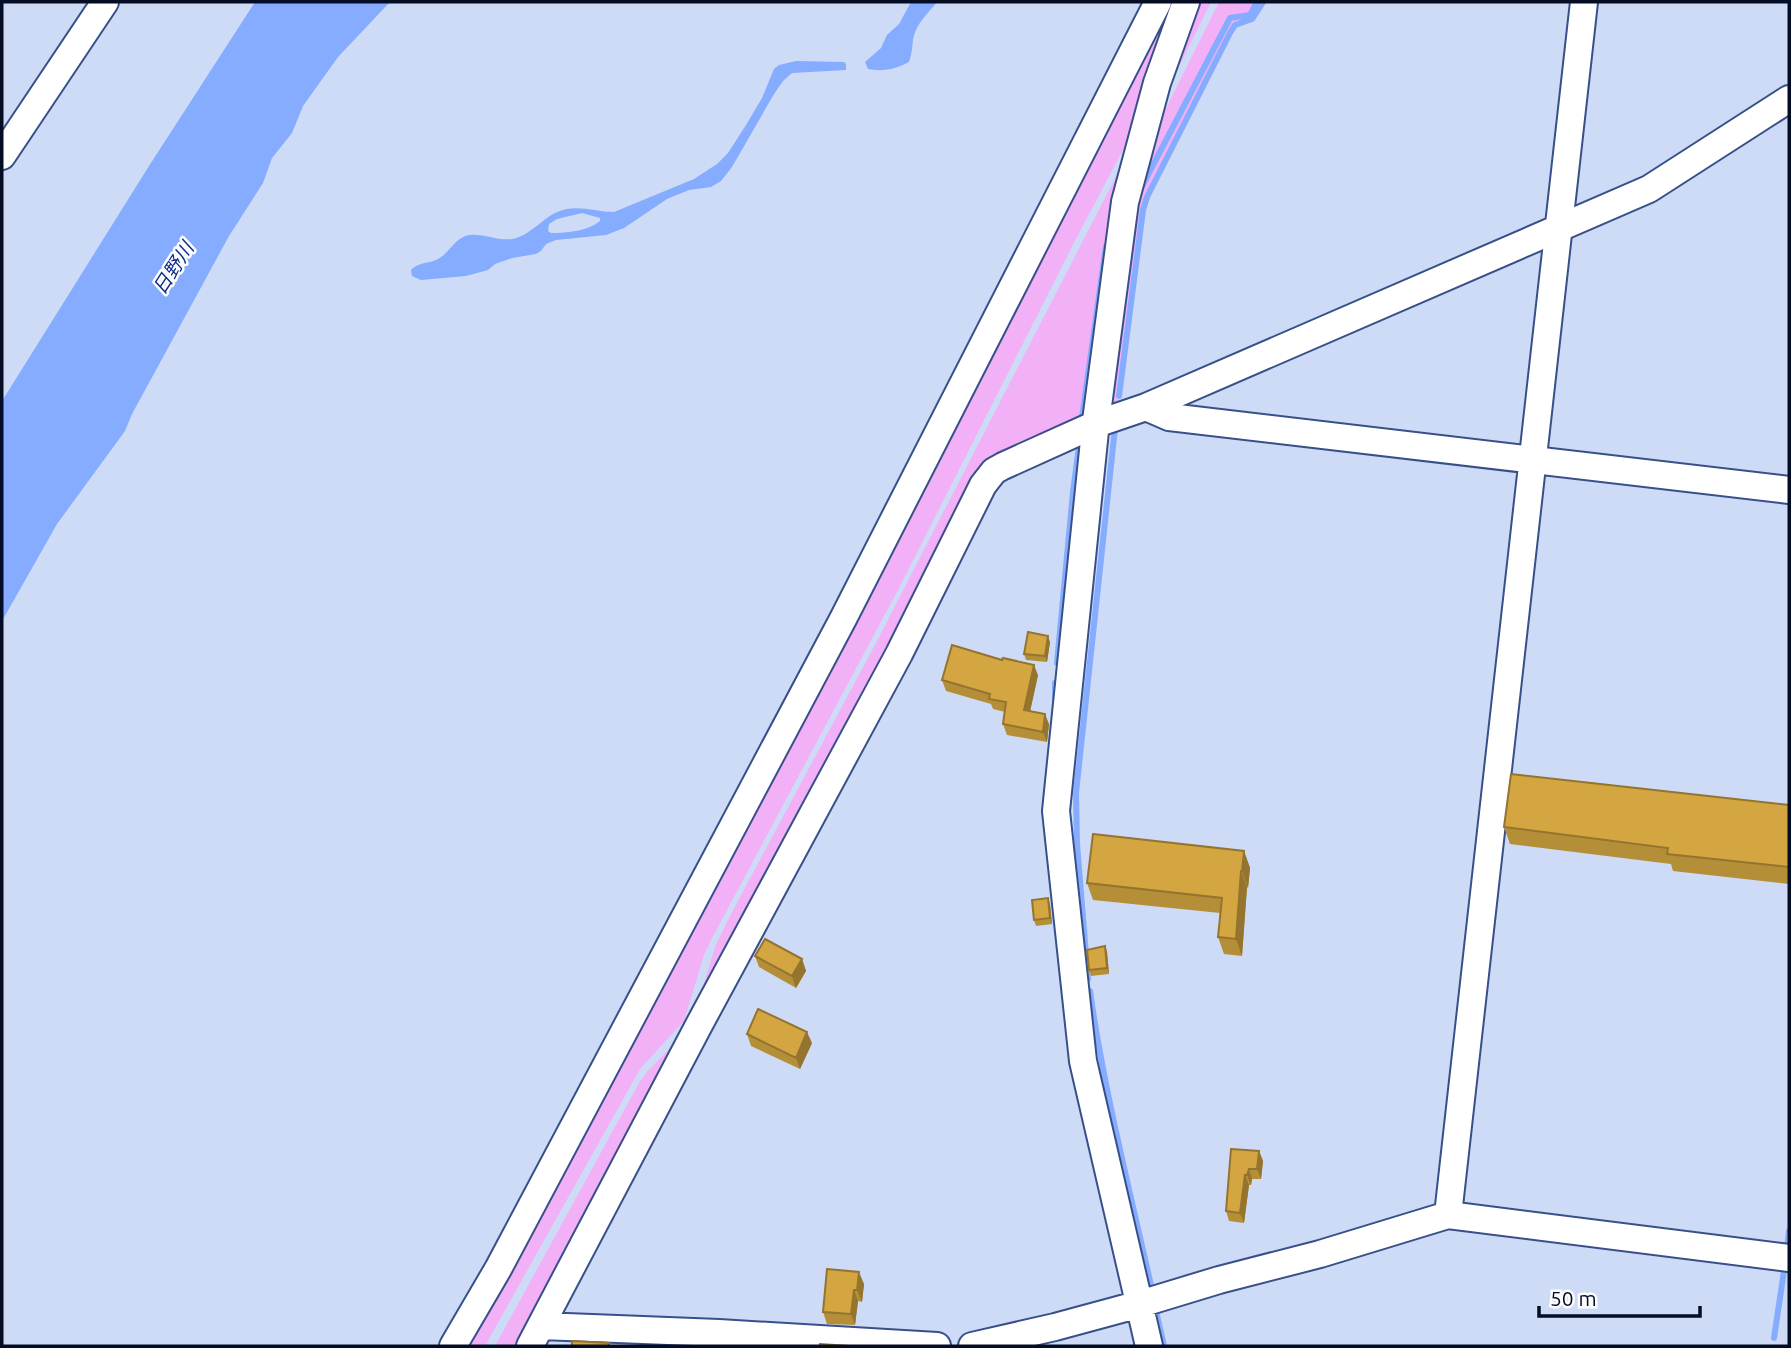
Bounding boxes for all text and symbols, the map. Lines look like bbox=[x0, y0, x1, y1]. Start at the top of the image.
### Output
water label: 日野川 bbox=[148, 236, 199, 298]
scale bar bbox=[1539, 1274, 1700, 1318]
text: 50 m bbox=[1550, 1286, 1597, 1310]

